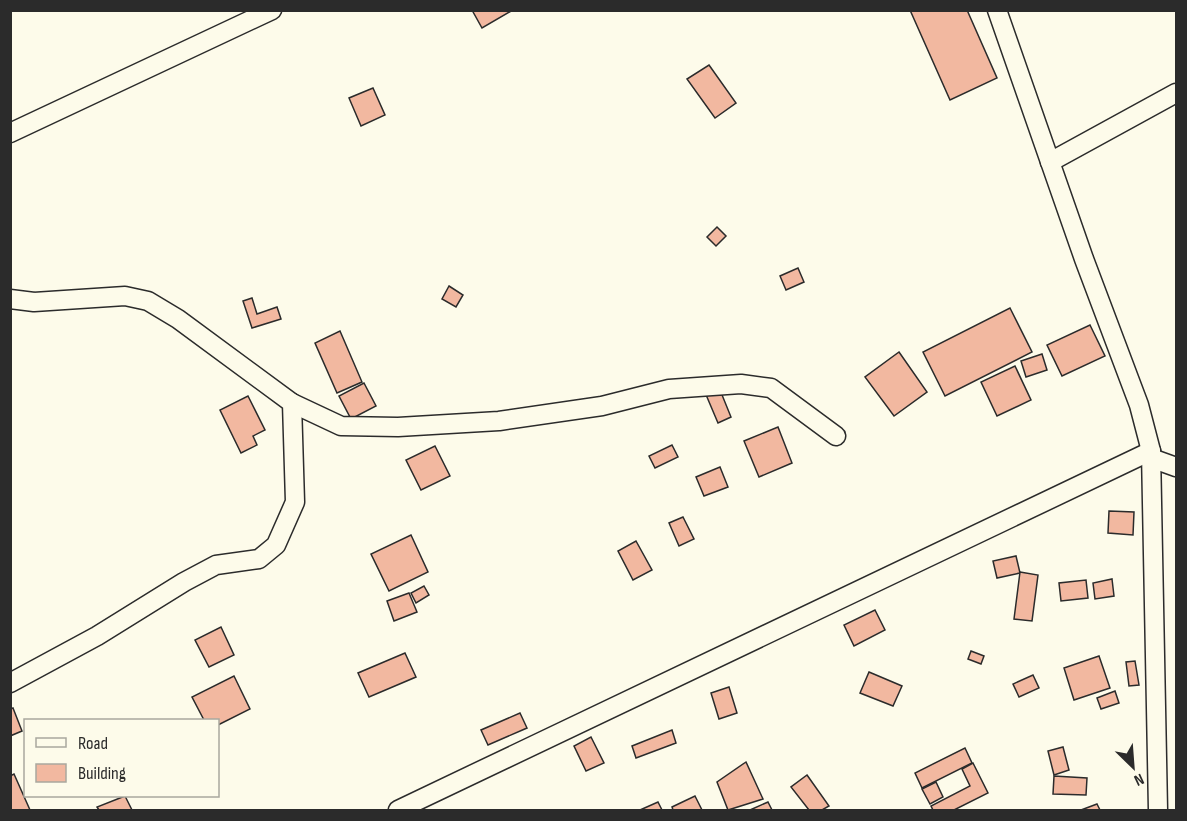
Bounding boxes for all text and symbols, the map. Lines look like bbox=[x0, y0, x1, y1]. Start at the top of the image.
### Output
legend bbox=[24, 719, 219, 797]
text: Road bbox=[78, 733, 108, 754]
north arrow bbox=[1103, 737, 1163, 797]
text: Building bbox=[78, 763, 126, 784]
text: N bbox=[1131, 769, 1147, 790]

